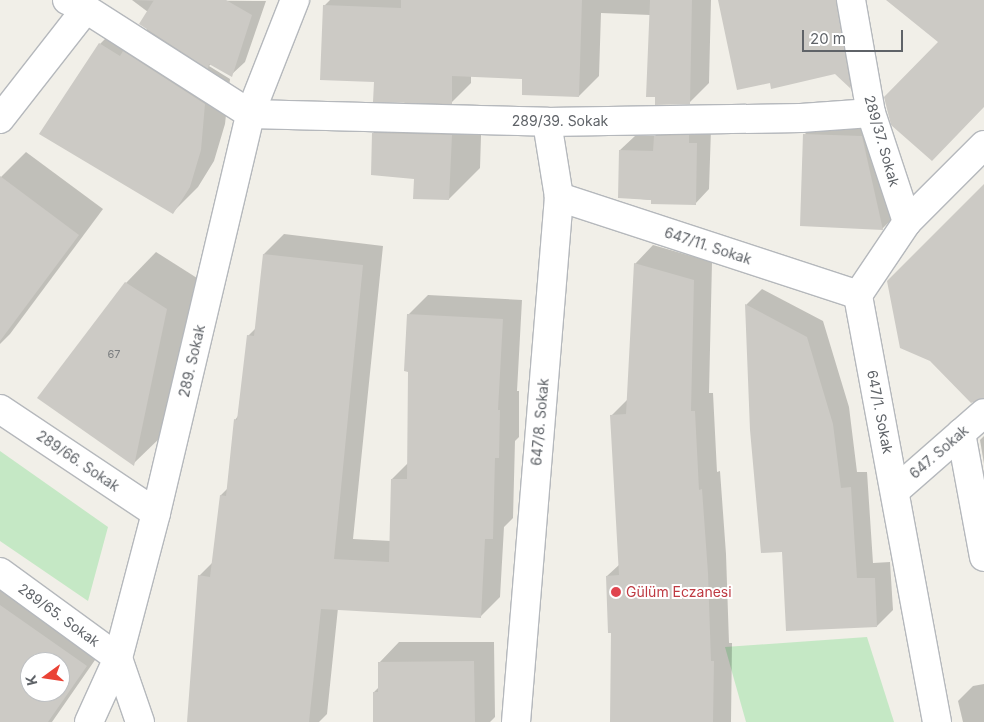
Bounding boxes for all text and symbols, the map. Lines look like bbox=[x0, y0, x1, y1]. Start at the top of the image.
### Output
scale bar bbox=[804, 20, 905, 52]
text: 20 m bbox=[810, 29, 846, 48]
street label: 289/37. Sokak bbox=[861, 93, 903, 189]
street label: 289/39. Sokak bbox=[512, 113, 608, 129]
street label: 647/11. Sokak bbox=[662, 224, 754, 268]
street label: 289. Sokak bbox=[175, 323, 209, 399]
house number: 67 bbox=[107, 347, 121, 361]
street label: 647/1. Sokak bbox=[864, 369, 896, 455]
street label: 647/8. Sokak bbox=[528, 378, 552, 466]
street label: 647. Sokak bbox=[906, 422, 972, 482]
street label: 289/66. Sokak bbox=[33, 427, 123, 495]
street label: 289/65. Sokak bbox=[15, 580, 103, 650]
place label: Gülüm Eczanesi bbox=[626, 584, 732, 600]
marker: Gülüm Eczanesi bbox=[610, 586, 622, 598]
north arrow bbox=[20, 652, 70, 702]
text: K bbox=[21, 674, 40, 687]

